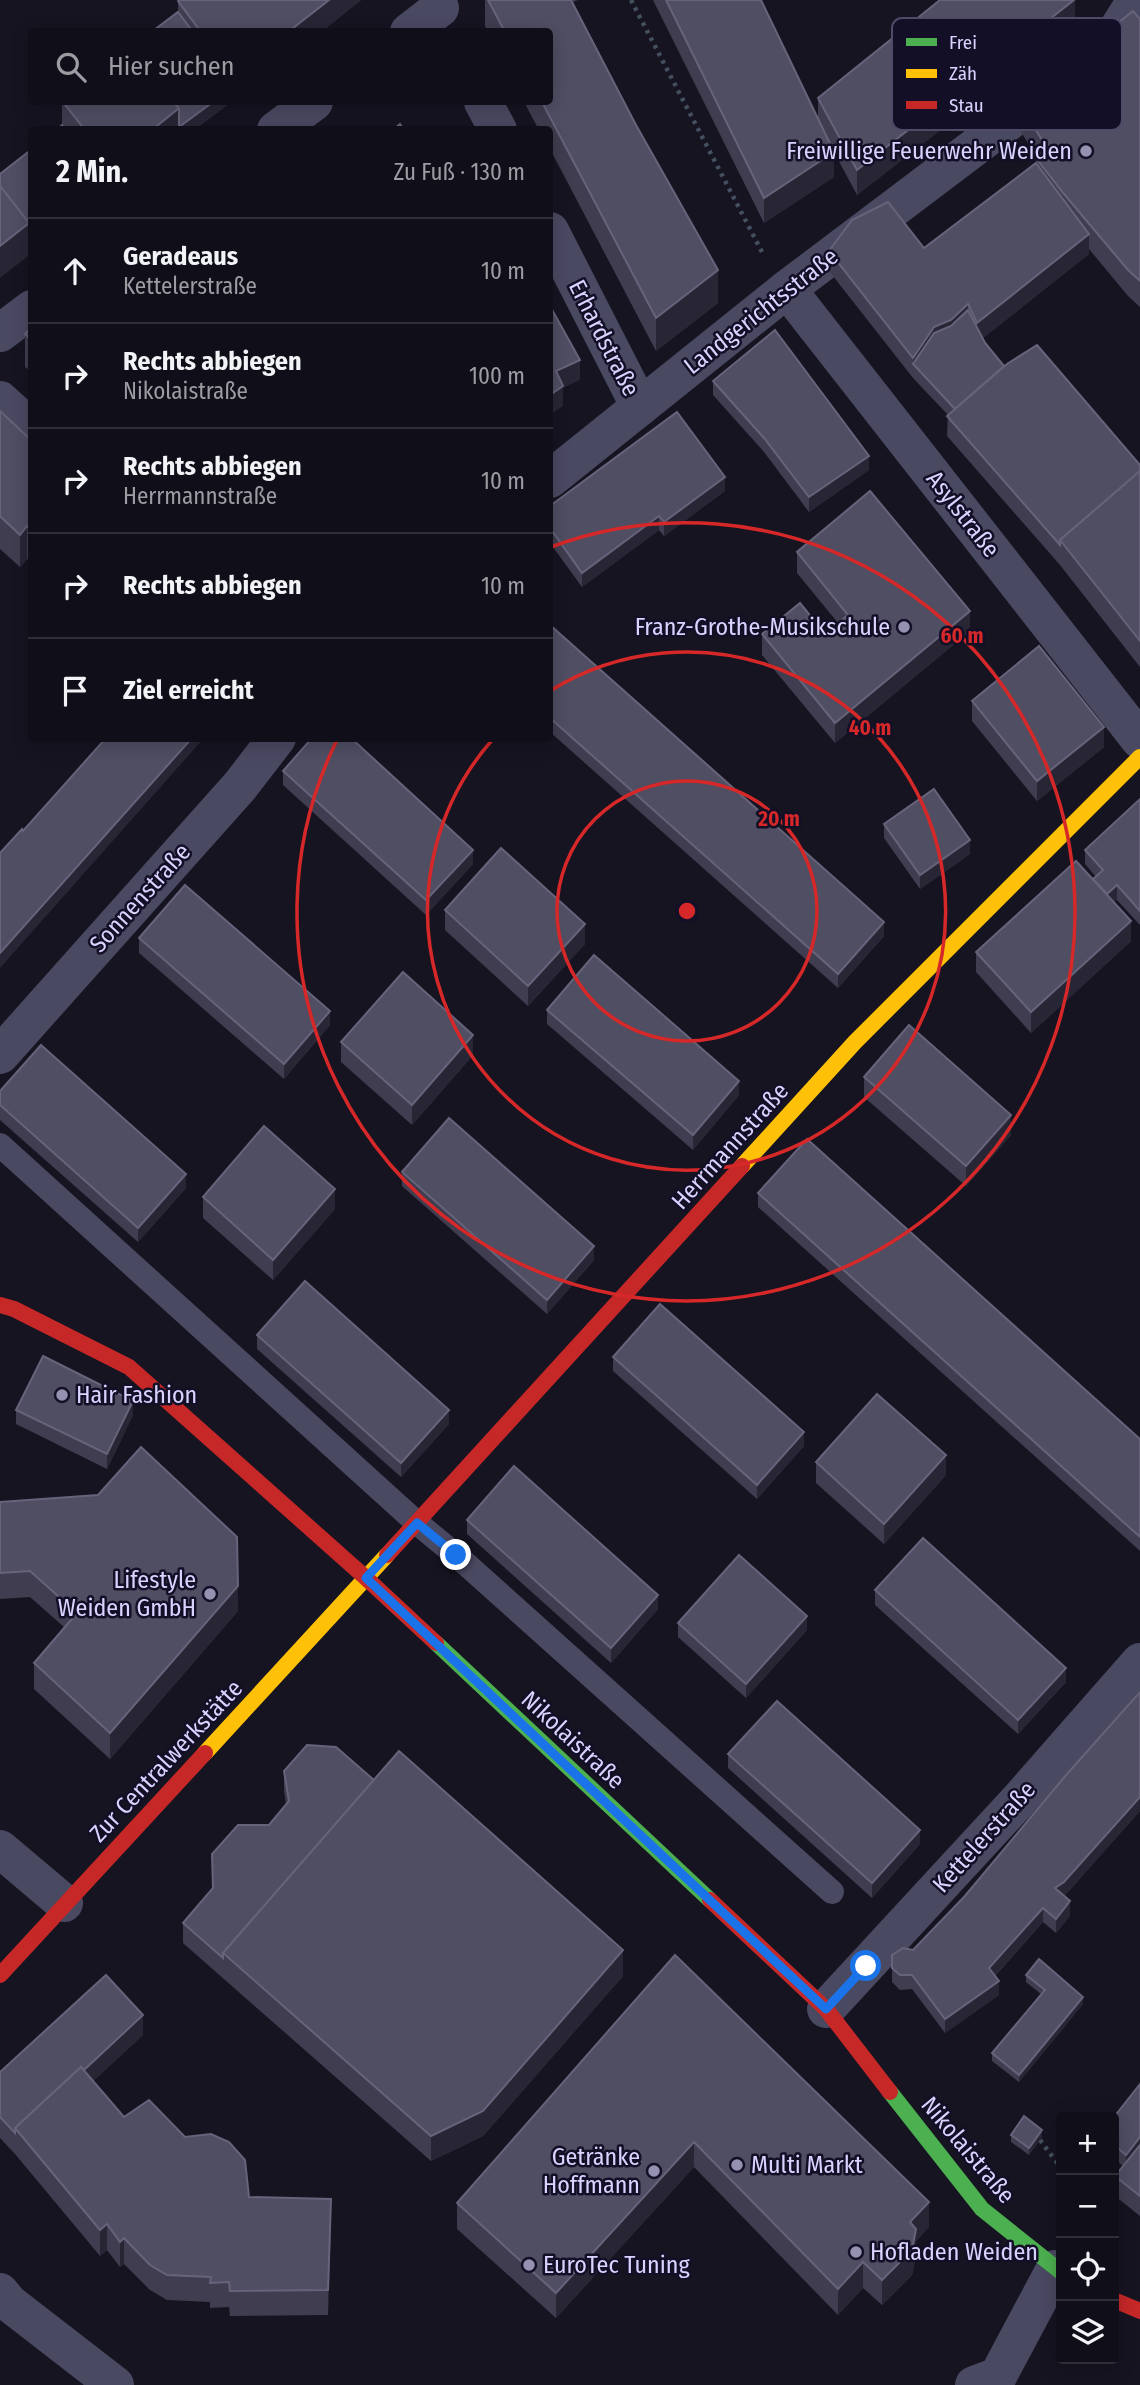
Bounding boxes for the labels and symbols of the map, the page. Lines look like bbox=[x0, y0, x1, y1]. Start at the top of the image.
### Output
legend bbox=[892, 18, 1122, 130]
text: Frei bbox=[949, 31, 977, 54]
text: Zäh bbox=[949, 62, 977, 85]
text: Stau bbox=[949, 94, 984, 117]
place label: Freiwillige Feuerwehr Weiden bbox=[786, 137, 1072, 165]
marker: Freiwillige Feuerwehr Weiden bbox=[1078, 143, 1094, 159]
street label: Landgerichtsstraße bbox=[678, 242, 844, 380]
street label: Erhardstraße bbox=[563, 275, 645, 401]
street label: Asylstraße bbox=[921, 465, 1005, 563]
place label: Franz-Grothe-Musikschule bbox=[635, 613, 890, 641]
marker: Franz-Grothe-Musikschule bbox=[896, 619, 912, 635]
text: 60 m bbox=[941, 623, 983, 649]
text: 40 m bbox=[849, 715, 891, 741]
text: 20 m bbox=[757, 806, 800, 832]
street label: Sonnenstraße bbox=[84, 838, 196, 958]
centre of rings bbox=[675, 899, 699, 923]
street label: Herrmannstraße bbox=[666, 1077, 794, 1215]
place label: Hair Fashion bbox=[76, 1381, 197, 1409]
marker: Hair Fashion bbox=[54, 1387, 70, 1403]
route end bbox=[440, 1539, 471, 1570]
place label: Lifestyle Weiden GmbH bbox=[58, 1566, 196, 1622]
marker: Lifestyle Weiden GmbH bbox=[202, 1586, 218, 1602]
street label: Zur Centralwerkstätte bbox=[84, 1674, 248, 1848]
street label: Nikolaistraße bbox=[516, 1685, 630, 1795]
street label: Kettelerstraße bbox=[927, 1776, 1041, 1898]
route start bbox=[850, 1950, 881, 1981]
street label: Nikolaistraße bbox=[915, 2091, 1021, 2209]
place label: Getränke Hoffmann bbox=[543, 2143, 640, 2199]
place label: Multi Markt bbox=[751, 2151, 863, 2179]
marker: Multi Markt bbox=[729, 2157, 745, 2173]
marker: Getränke Hoffmann bbox=[646, 2163, 662, 2179]
place label: Hofladen Weiden bbox=[870, 2238, 1038, 2266]
marker: Hofladen Weiden bbox=[848, 2244, 864, 2260]
place label: EuroTec Tuning bbox=[543, 2251, 690, 2279]
marker: EuroTec Tuning bbox=[521, 2257, 537, 2273]

